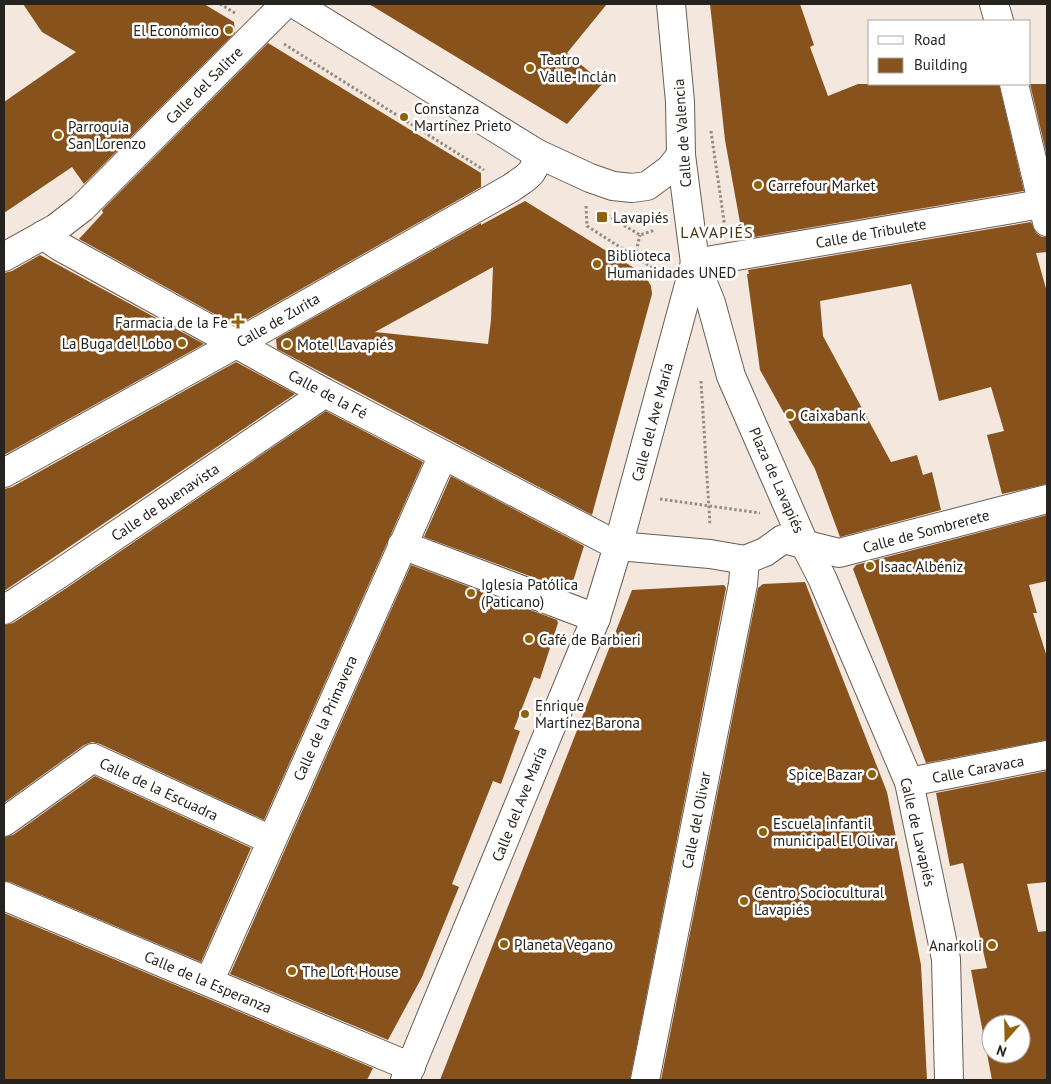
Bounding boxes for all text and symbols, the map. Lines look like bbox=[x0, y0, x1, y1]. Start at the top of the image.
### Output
legend bbox=[868, 20, 1031, 85]
place label: El Económico bbox=[133, 21, 219, 40]
marker: El Económico bbox=[223, 24, 235, 36]
text: Road bbox=[914, 30, 946, 49]
street label: Calle del Salitre bbox=[161, 42, 247, 128]
place label: Teatro Valle-Inclán bbox=[539, 50, 616, 86]
text: Building bbox=[914, 55, 968, 74]
marker: Teatro Valle-Inclán bbox=[524, 62, 536, 74]
street label: Calle de Valencia bbox=[669, 78, 695, 188]
place label: Constanza Martínez Prieto bbox=[414, 99, 511, 135]
marker: Constanza Martínez Prieto bbox=[398, 111, 410, 123]
place label: Parroquia San Lorenzo bbox=[68, 117, 146, 153]
marker: Parroquia San Lorenzo bbox=[52, 129, 64, 141]
place label: Carrefour Market bbox=[768, 176, 876, 195]
marker: Carrefour Market bbox=[752, 179, 764, 191]
place label: Lavapiés bbox=[613, 208, 669, 227]
marker: Lavapiés bbox=[595, 210, 609, 224]
street label: Calle de Tribulete bbox=[814, 214, 928, 252]
district label: LAVAPIÉS bbox=[680, 222, 754, 242]
place label: Biblioteca Humanidades UNED bbox=[607, 246, 736, 282]
marker: Biblioteca Humanidades UNED bbox=[591, 258, 603, 270]
street label: Calle de Zurita bbox=[233, 289, 323, 351]
place label: Farmacia de la Fe bbox=[115, 313, 228, 332]
marker: Farmacia de la Fe bbox=[232, 316, 244, 328]
place label: La Buga del Lobo bbox=[62, 334, 172, 353]
place label: Motel Lavapiés bbox=[297, 335, 393, 354]
marker: La Buga del Lobo bbox=[176, 337, 188, 349]
marker: Motel Lavapiés bbox=[281, 338, 293, 350]
street label: Calle del Ave María bbox=[627, 360, 677, 484]
street label: Calle de la Fé bbox=[285, 365, 371, 423]
place label: Caixabank bbox=[800, 406, 867, 425]
marker: Caixabank bbox=[784, 409, 796, 421]
street label: Plaza de Lavapiés bbox=[745, 424, 809, 536]
street label: Calle de Buenavista bbox=[107, 459, 223, 545]
street label: Calle de Sombrerete bbox=[861, 505, 991, 557]
place label: Isaac Albéniz bbox=[880, 557, 963, 576]
marker: Isaac Albéniz bbox=[864, 560, 876, 572]
place label: Iglesia Patólica (Paticano) bbox=[481, 575, 578, 611]
marker: Iglesia Patólica (Paticano) bbox=[465, 587, 477, 599]
place label: Café de Barbieri bbox=[539, 630, 641, 649]
marker: Café de Barbieri bbox=[523, 633, 535, 645]
street label: Calle de la Primavera bbox=[289, 652, 361, 784]
place label: Enrique Martínez Barona bbox=[535, 696, 640, 732]
marker: Enrique Martínez Barona bbox=[519, 708, 531, 720]
street label: Calle del Ave María bbox=[487, 744, 551, 864]
street label: Calle Caravaca bbox=[930, 751, 1026, 787]
street label: Calle de la Escuadra bbox=[97, 753, 221, 825]
place label: Spice Bazar bbox=[788, 765, 862, 784]
marker: Spice Bazar bbox=[866, 768, 878, 780]
street label: Calle del Olivar bbox=[677, 770, 715, 870]
street label: Calle de Lavapiés bbox=[896, 776, 940, 888]
place label: Escuela infantil municipal El Olivar bbox=[773, 814, 895, 850]
marker: Escuela infantil municipal El Olivar bbox=[757, 826, 769, 838]
place label: Centro Sociocultural Lavapiés bbox=[754, 883, 885, 919]
marker: Centro Sociocultural Lavapiés bbox=[738, 895, 750, 907]
place label: Planeta Vegano bbox=[514, 935, 613, 954]
place label: Anarkoli bbox=[929, 936, 982, 955]
marker: Planeta Vegano bbox=[498, 938, 510, 950]
marker: Anarkoli bbox=[986, 939, 998, 951]
street label: Calle de la Esperanza bbox=[141, 947, 275, 1017]
place label: The Loft House bbox=[302, 962, 399, 981]
marker: The Loft House bbox=[286, 965, 298, 977]
north arrow bbox=[981, 1014, 1031, 1064]
text: N bbox=[994, 1041, 1009, 1061]

